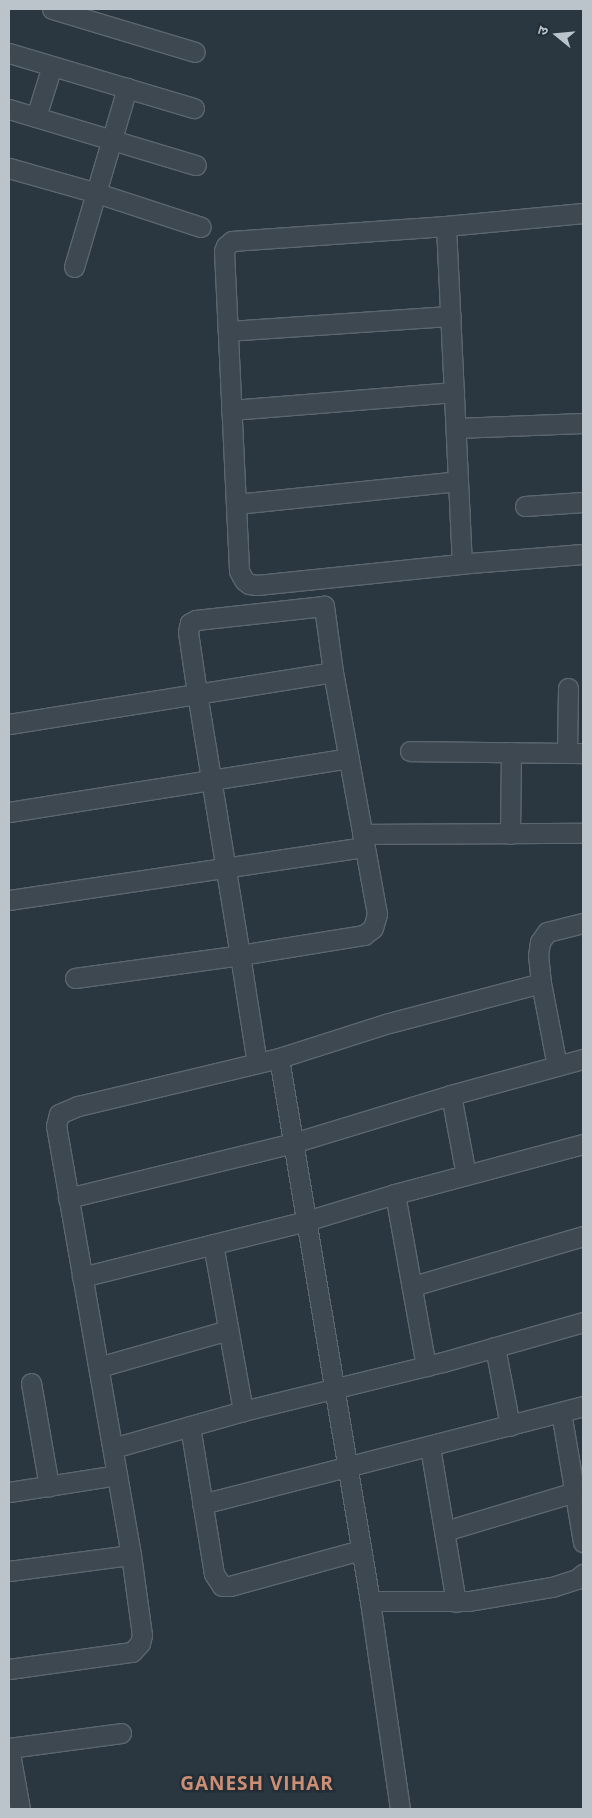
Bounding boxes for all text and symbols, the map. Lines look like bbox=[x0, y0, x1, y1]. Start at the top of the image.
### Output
north arrow bbox=[532, 10, 582, 60]
text: उ bbox=[532, 24, 552, 37]
district label: GANESH VIHAR bbox=[179, 1773, 335, 1795]

